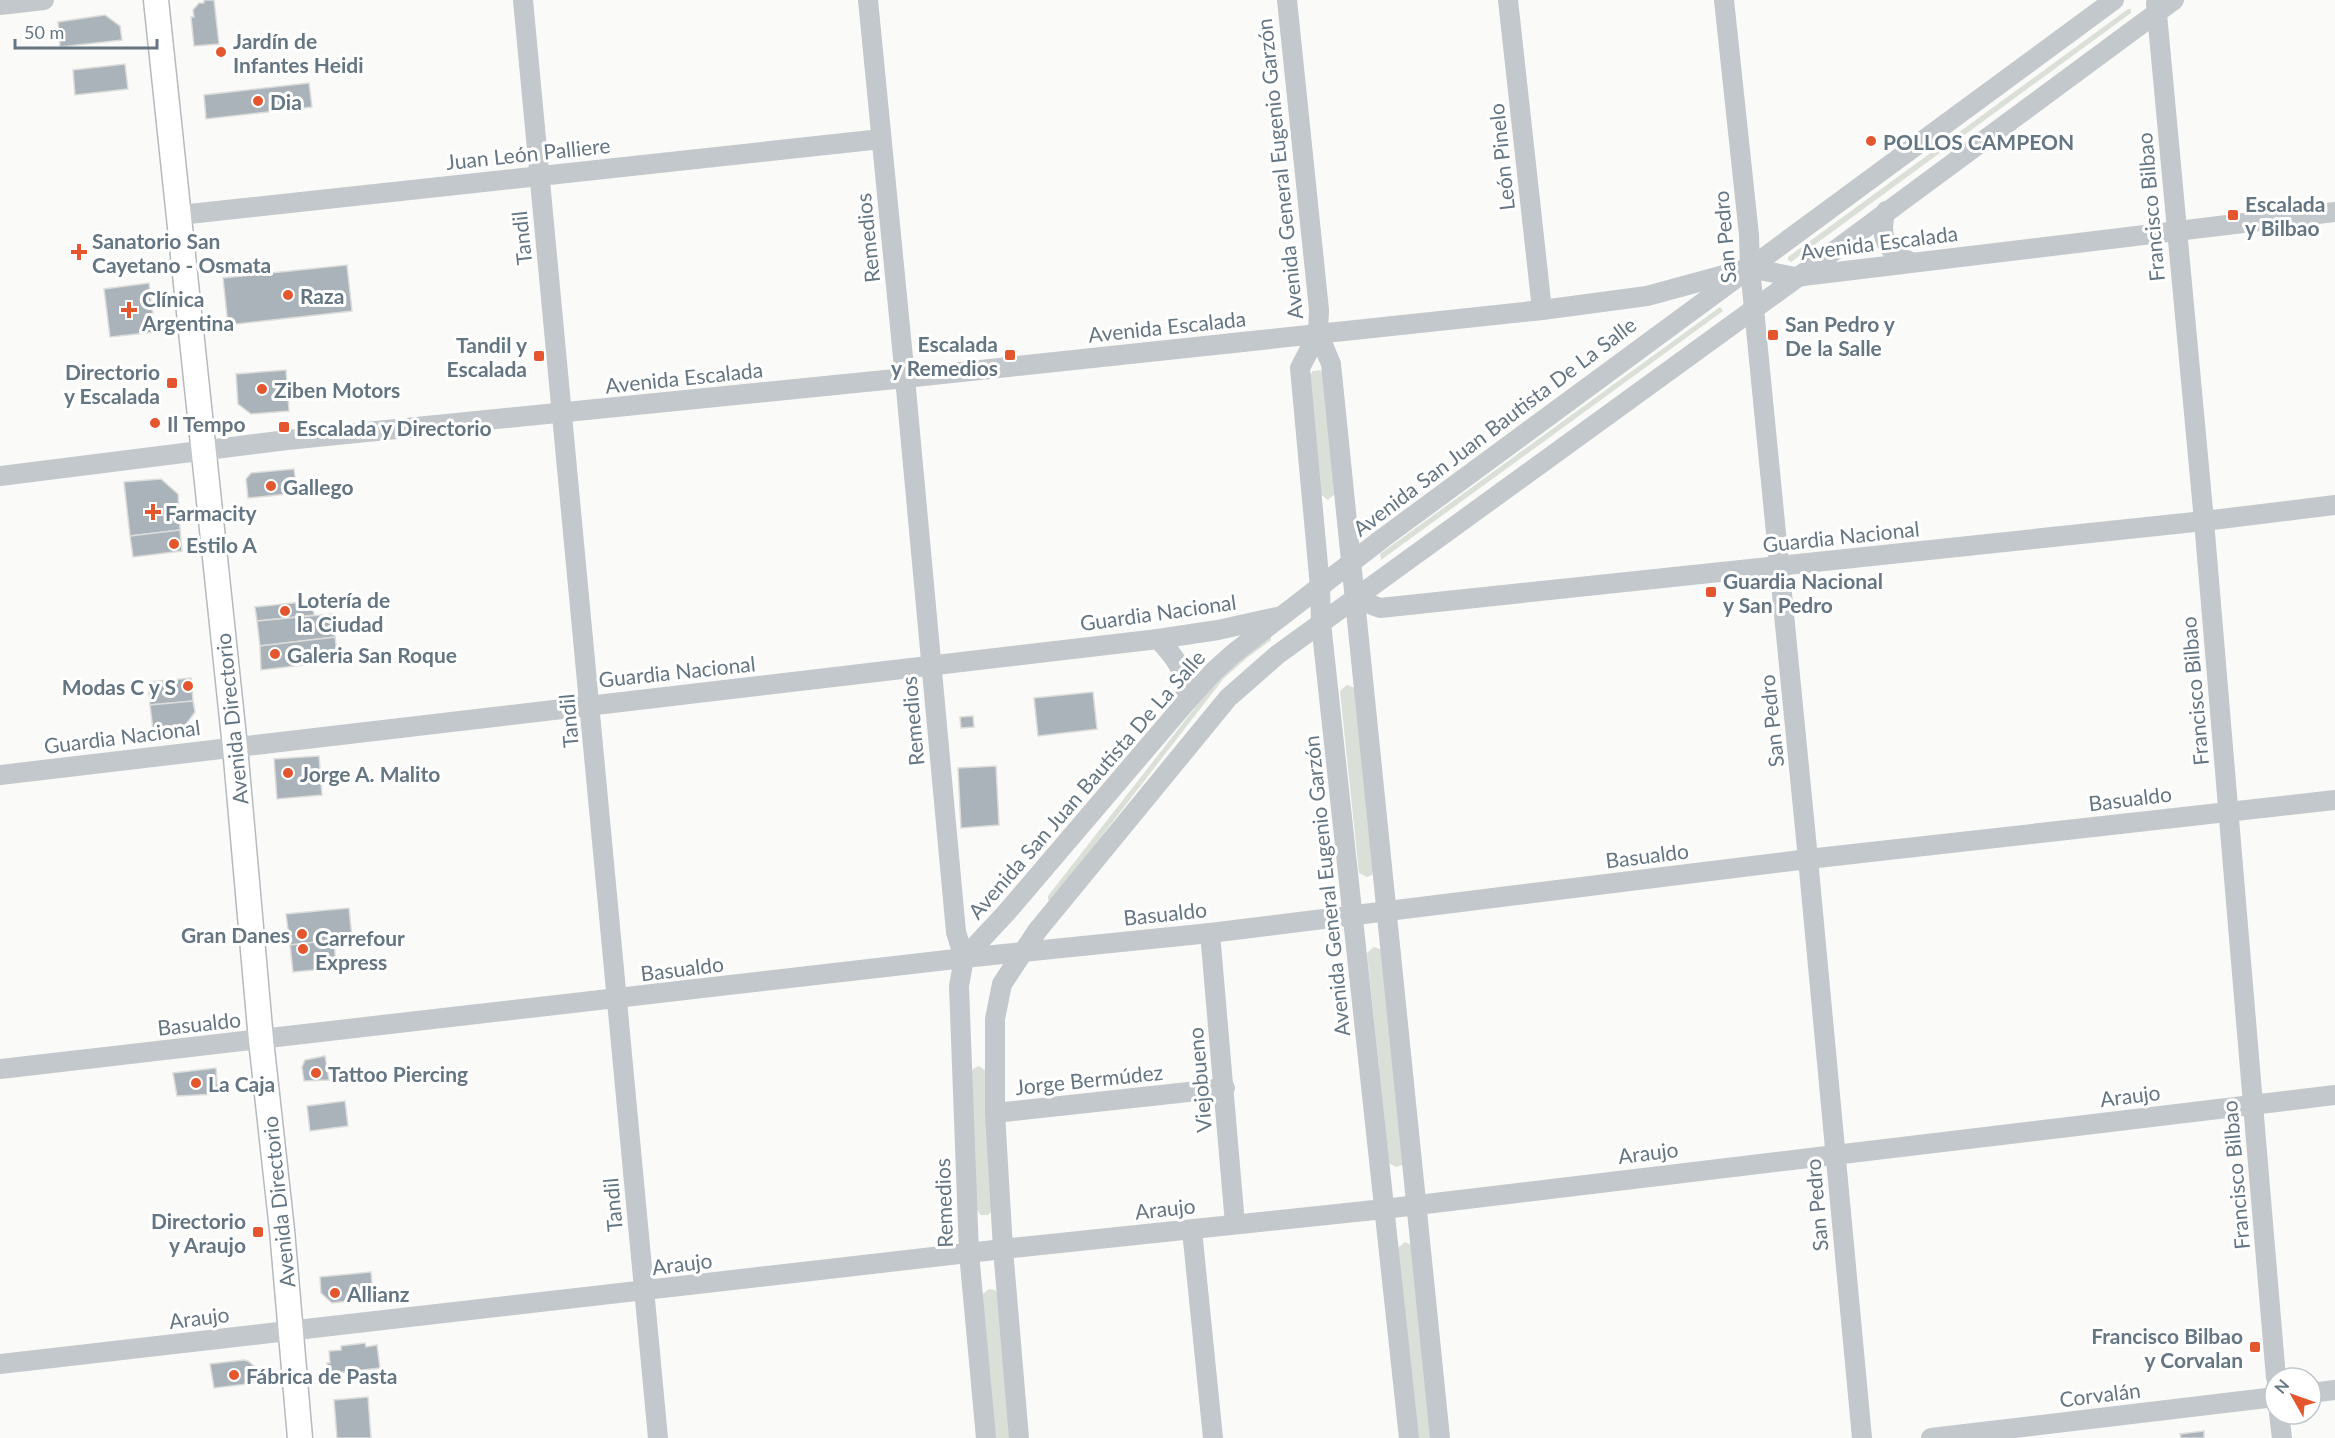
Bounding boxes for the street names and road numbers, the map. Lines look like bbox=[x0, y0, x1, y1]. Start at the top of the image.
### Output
street label: Avenida General Eugenio Garzón bbox=[1251, 17, 1307, 321]
street label: León Pinelo bbox=[1483, 102, 1519, 212]
street label: Francisco Bilbao bbox=[2131, 131, 2169, 282]
street label: Juan León Palliere bbox=[445, 132, 611, 174]
street label: San Pedro bbox=[1707, 190, 1740, 284]
street label: Remedios bbox=[850, 192, 884, 284]
street label: Tandil bbox=[506, 210, 536, 266]
street label: Avenida Escalada bbox=[1799, 220, 1959, 264]
street label: Avenida Escalada bbox=[1087, 305, 1247, 347]
street label: Avenida San Juan Bautista De La Salle bbox=[1348, 311, 1640, 541]
street label: Avenida Escalada bbox=[604, 356, 764, 398]
street label: Guardia Nacional bbox=[1761, 515, 1921, 557]
street label: Guardia Nacional bbox=[1078, 589, 1238, 635]
street label: Francisco Bilbao bbox=[2175, 615, 2213, 766]
street label: Avenida Directorio bbox=[210, 632, 252, 806]
street label: Avenida San Juan Bautista De La Salle bbox=[962, 645, 1210, 923]
street label: Guardia Nacional bbox=[597, 650, 757, 692]
street label: San Pedro bbox=[1754, 673, 1788, 768]
street label: Remedios bbox=[896, 675, 928, 767]
street label: Tandil bbox=[553, 693, 583, 749]
street label: Guardia Nacional bbox=[42, 714, 202, 758]
street label: Avenida General Eugenio Garzón bbox=[1298, 734, 1354, 1038]
street label: Basualdo bbox=[2087, 780, 2173, 816]
street label: Basualdo bbox=[1604, 837, 1690, 873]
street label: Basualdo bbox=[1122, 896, 1208, 930]
street label: Basualdo bbox=[639, 950, 725, 986]
street label: Basualdo bbox=[156, 1006, 242, 1040]
street label: Viejobueno bbox=[1182, 1026, 1216, 1134]
street label: Jorge Bermúdez bbox=[1014, 1059, 1164, 1099]
street label: Araujo bbox=[2098, 1079, 2162, 1111]
street label: Francisco Bilbao bbox=[2216, 1099, 2254, 1250]
street label: Avenida Directorio bbox=[257, 1115, 299, 1289]
street label: Araujo bbox=[1616, 1136, 1680, 1168]
street label: Remedios bbox=[929, 1158, 957, 1248]
street label: San Pedro bbox=[1799, 1158, 1832, 1252]
street label: Tandil bbox=[597, 1177, 627, 1233]
street label: Araujo bbox=[1133, 1192, 1197, 1224]
street label: Araujo bbox=[650, 1247, 714, 1279]
street label: Araujo bbox=[167, 1301, 231, 1333]
street label: Corvalán bbox=[2058, 1377, 2142, 1411]

